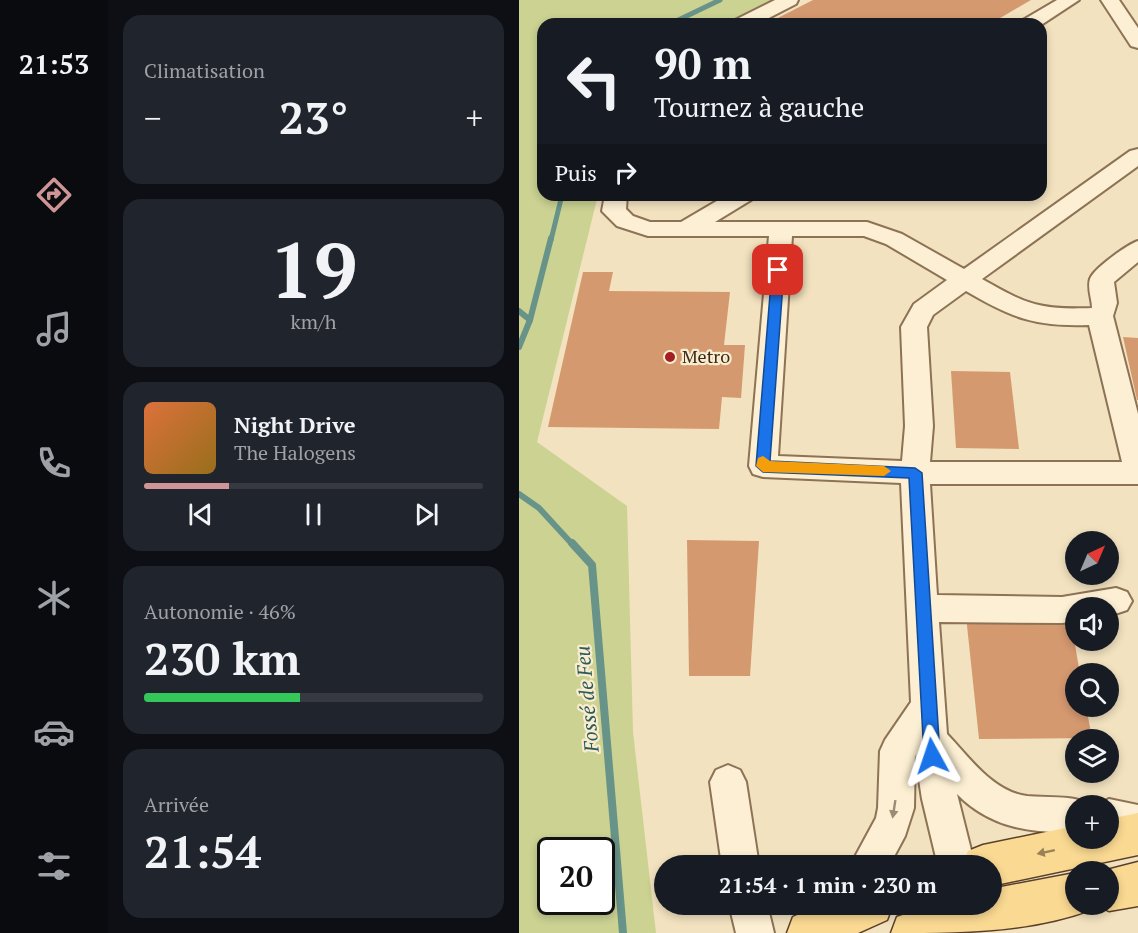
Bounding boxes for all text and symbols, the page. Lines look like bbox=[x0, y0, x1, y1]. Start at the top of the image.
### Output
text: 90 m bbox=[654, 35, 752, 91]
icon: left bbox=[555, 42, 633, 120]
text: 21:53 bbox=[19, 46, 89, 82]
text: Climatisation bbox=[144, 57, 265, 84]
text: 23° bbox=[279, 87, 348, 147]
text: Tournez à gauche bbox=[654, 89, 864, 125]
text: − bbox=[144, 96, 162, 139]
text: + bbox=[465, 96, 483, 139]
icon: right bbox=[609, 156, 642, 189]
text: Puis bbox=[555, 158, 597, 187]
icon: directions bbox=[33, 174, 75, 216]
text: 19 bbox=[269, 217, 358, 320]
pin bbox=[752, 244, 803, 295]
icon: arrive bbox=[761, 253, 794, 286]
icon: music bbox=[33, 308, 75, 350]
text: km/h bbox=[290, 308, 337, 335]
place label: Metro bbox=[682, 344, 730, 368]
marker: Metro bbox=[663, 350, 677, 364]
text: Night Drive bbox=[234, 410, 356, 439]
text: The Halogens bbox=[234, 439, 356, 466]
icon: phone bbox=[33, 442, 75, 484]
icon: previous bbox=[184, 498, 217, 531]
icon: pause bbox=[297, 498, 330, 531]
icon: next bbox=[410, 498, 443, 531]
north arrow bbox=[1065, 531, 1119, 585]
map controls bbox=[1065, 531, 1119, 915]
icon: climate bbox=[33, 577, 75, 619]
button: sound bbox=[1065, 597, 1119, 651]
text: Autonomie · 46% bbox=[144, 598, 296, 625]
text: 230 km bbox=[144, 628, 300, 688]
water label: Fossé de Feu bbox=[568, 645, 605, 754]
button: search bbox=[1065, 663, 1119, 717]
icon: car bbox=[33, 711, 75, 753]
position arrow bbox=[900, 724, 964, 788]
button: layers bbox=[1065, 729, 1119, 783]
text: Arrivée bbox=[144, 791, 209, 818]
button: + bbox=[1065, 795, 1119, 849]
one-way arrow bbox=[890, 800, 899, 819]
text: 21:54 bbox=[144, 821, 261, 881]
speed limit sign: 20 bbox=[537, 837, 615, 915]
icon: filters bbox=[33, 845, 75, 887]
one-way arrow bbox=[1036, 848, 1055, 857]
button: − bbox=[1065, 861, 1119, 915]
text: 21:54 · 1 min · 230 m bbox=[719, 870, 937, 899]

